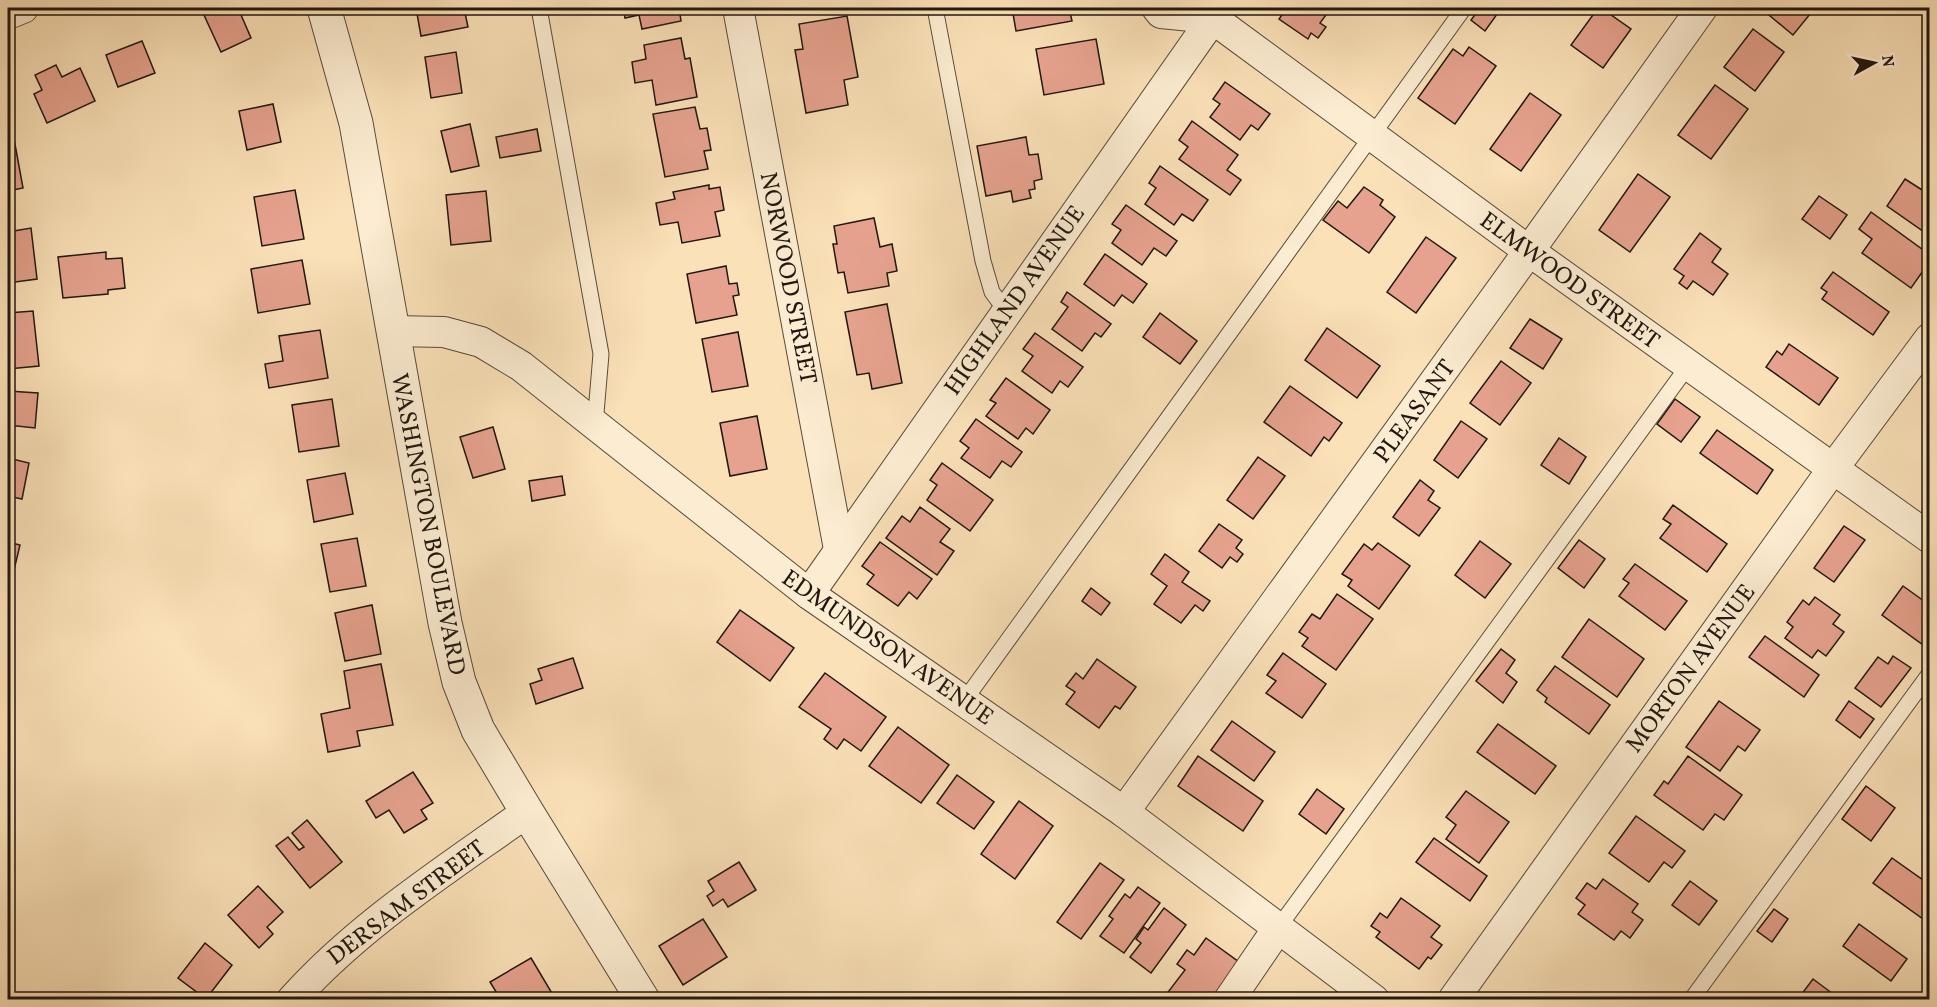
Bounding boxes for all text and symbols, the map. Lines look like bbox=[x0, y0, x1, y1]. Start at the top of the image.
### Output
north arrow bbox=[1844, 33, 1904, 93]
text: N bbox=[1875, 54, 1899, 69]
street label: NORWOOD STREET bbox=[750, 169, 824, 388]
street label: HIGHLAND AVENUE bbox=[937, 199, 1094, 403]
street label: ELMWOOD STREET bbox=[1472, 205, 1666, 359]
street label: PLEASANT bbox=[1366, 353, 1465, 471]
street label: WASHINGTON BOULEVARD bbox=[381, 371, 473, 678]
street label: EDMUNDSON AVENUE bbox=[774, 562, 1000, 735]
street label: MORTON AVENUE bbox=[1619, 578, 1765, 761]
street label: DERSAM STREET bbox=[321, 833, 493, 974]

